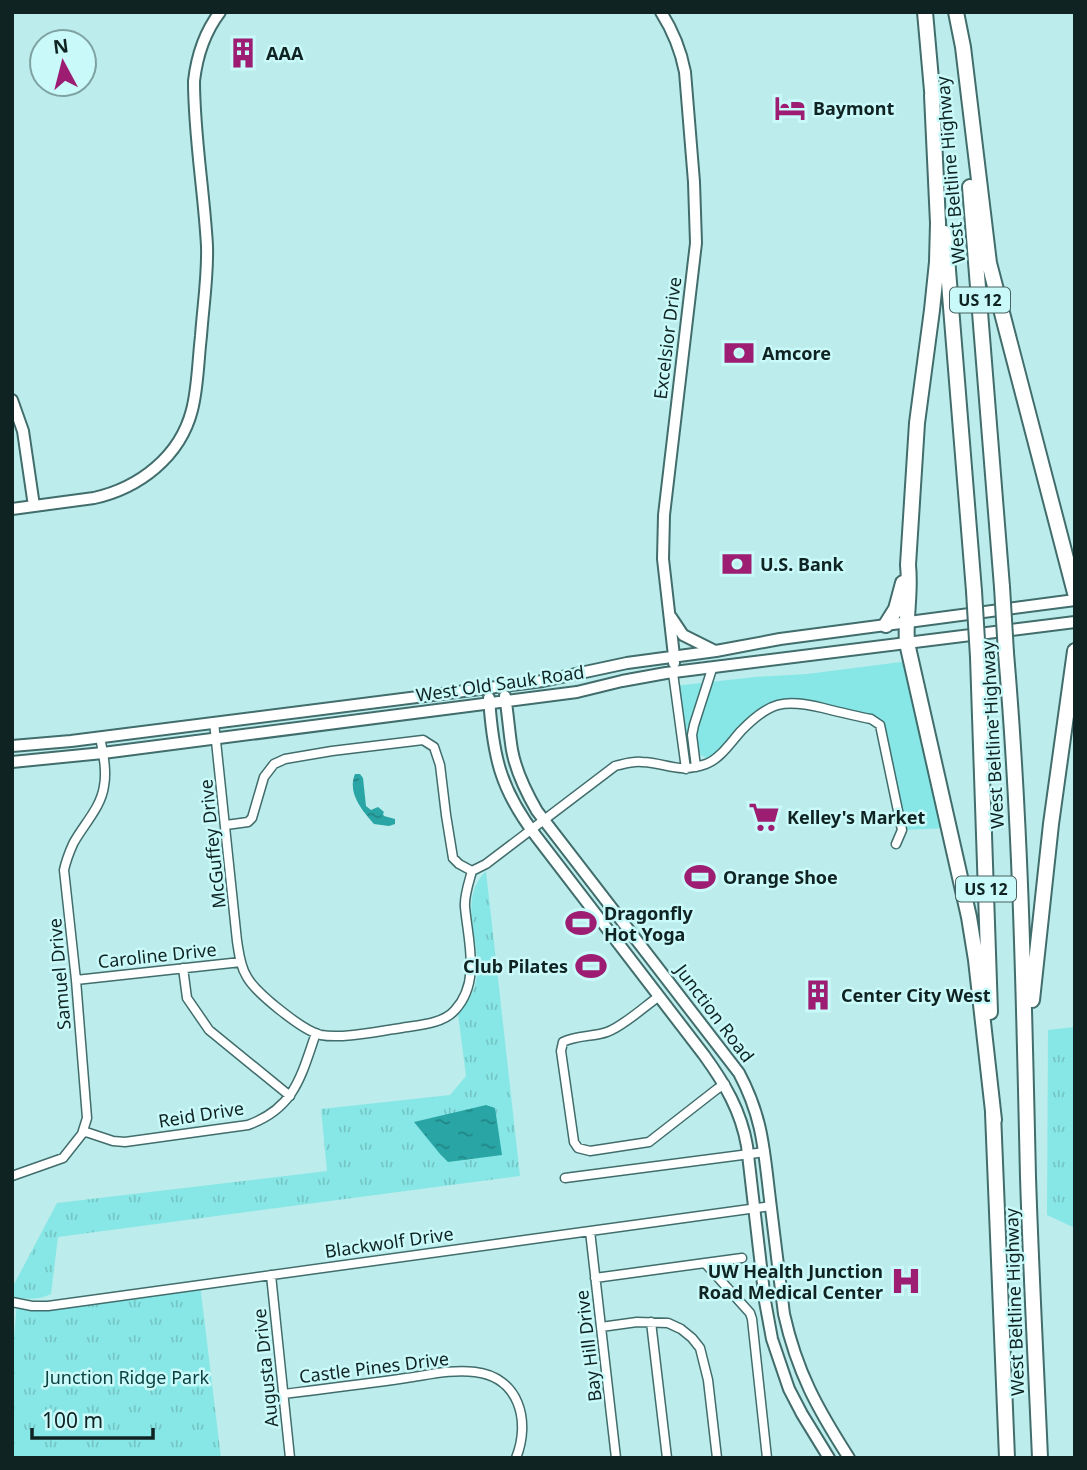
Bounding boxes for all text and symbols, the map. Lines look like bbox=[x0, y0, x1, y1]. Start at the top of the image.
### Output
north arrow bbox=[28, 28, 98, 98]
text: N bbox=[52, 32, 70, 60]
building icon: AAA bbox=[226, 36, 260, 70]
place label: AAA bbox=[266, 41, 304, 65]
street label: West Beltline Highway bbox=[930, 74, 970, 265]
hotel icon: Baymont bbox=[773, 91, 807, 125]
place label: Baymont bbox=[813, 96, 895, 120]
street label: Excelsior Drive bbox=[648, 275, 686, 401]
road number: US 12 bbox=[950, 288, 1010, 312]
bank icon: Amcore bbox=[722, 336, 756, 370]
place label: Amcore bbox=[762, 341, 831, 365]
bank icon: U.S. Bank bbox=[720, 547, 754, 581]
place label: U.S. Bank bbox=[760, 552, 844, 576]
street label: West Beltline Highway bbox=[975, 640, 1009, 830]
street label: West Old Sauk Road bbox=[414, 659, 586, 707]
street label: McGuffey Drive bbox=[193, 778, 231, 910]
supermarket icon: Kelley's Market bbox=[747, 800, 781, 834]
place label: Kelley's Market bbox=[787, 805, 925, 829]
sports icon: Orange Shoe bbox=[683, 860, 717, 894]
place label: Orange Shoe bbox=[723, 865, 838, 889]
road number: US 12 bbox=[956, 876, 1016, 902]
place label: Dragonfly Hot Yoga bbox=[604, 901, 693, 946]
sports icon: Dragonfly Hot Yoga bbox=[564, 906, 598, 940]
street label: Samuel Drive bbox=[42, 917, 76, 1031]
street label: Caroline Drive bbox=[96, 937, 218, 973]
sports icon: Club Pilates bbox=[574, 949, 608, 983]
place label: Club Pilates bbox=[463, 954, 568, 978]
street label: Junction Road bbox=[669, 957, 760, 1067]
building icon: Center City West bbox=[801, 978, 835, 1012]
place label: Center City West bbox=[841, 983, 991, 1007]
street label: Reid Drive bbox=[157, 1095, 245, 1133]
street label: West Beltline Highway bbox=[999, 1207, 1029, 1396]
street label: Blackwolf Drive bbox=[323, 1221, 455, 1263]
place label: UW Health Junction Road Medical Center bbox=[698, 1259, 883, 1304]
hospital icon: UW Health Junction Road Medical Center bbox=[889, 1264, 923, 1298]
street label: Bay Hill Drive bbox=[569, 1289, 607, 1403]
street label: Augusta Drive bbox=[247, 1307, 283, 1429]
street label: Castle Pines Drive bbox=[298, 1346, 450, 1388]
park label: Junction Ridge Park bbox=[43, 1365, 210, 1389]
scale bar bbox=[32, 1396, 152, 1440]
text: 100 m bbox=[42, 1406, 103, 1434]

